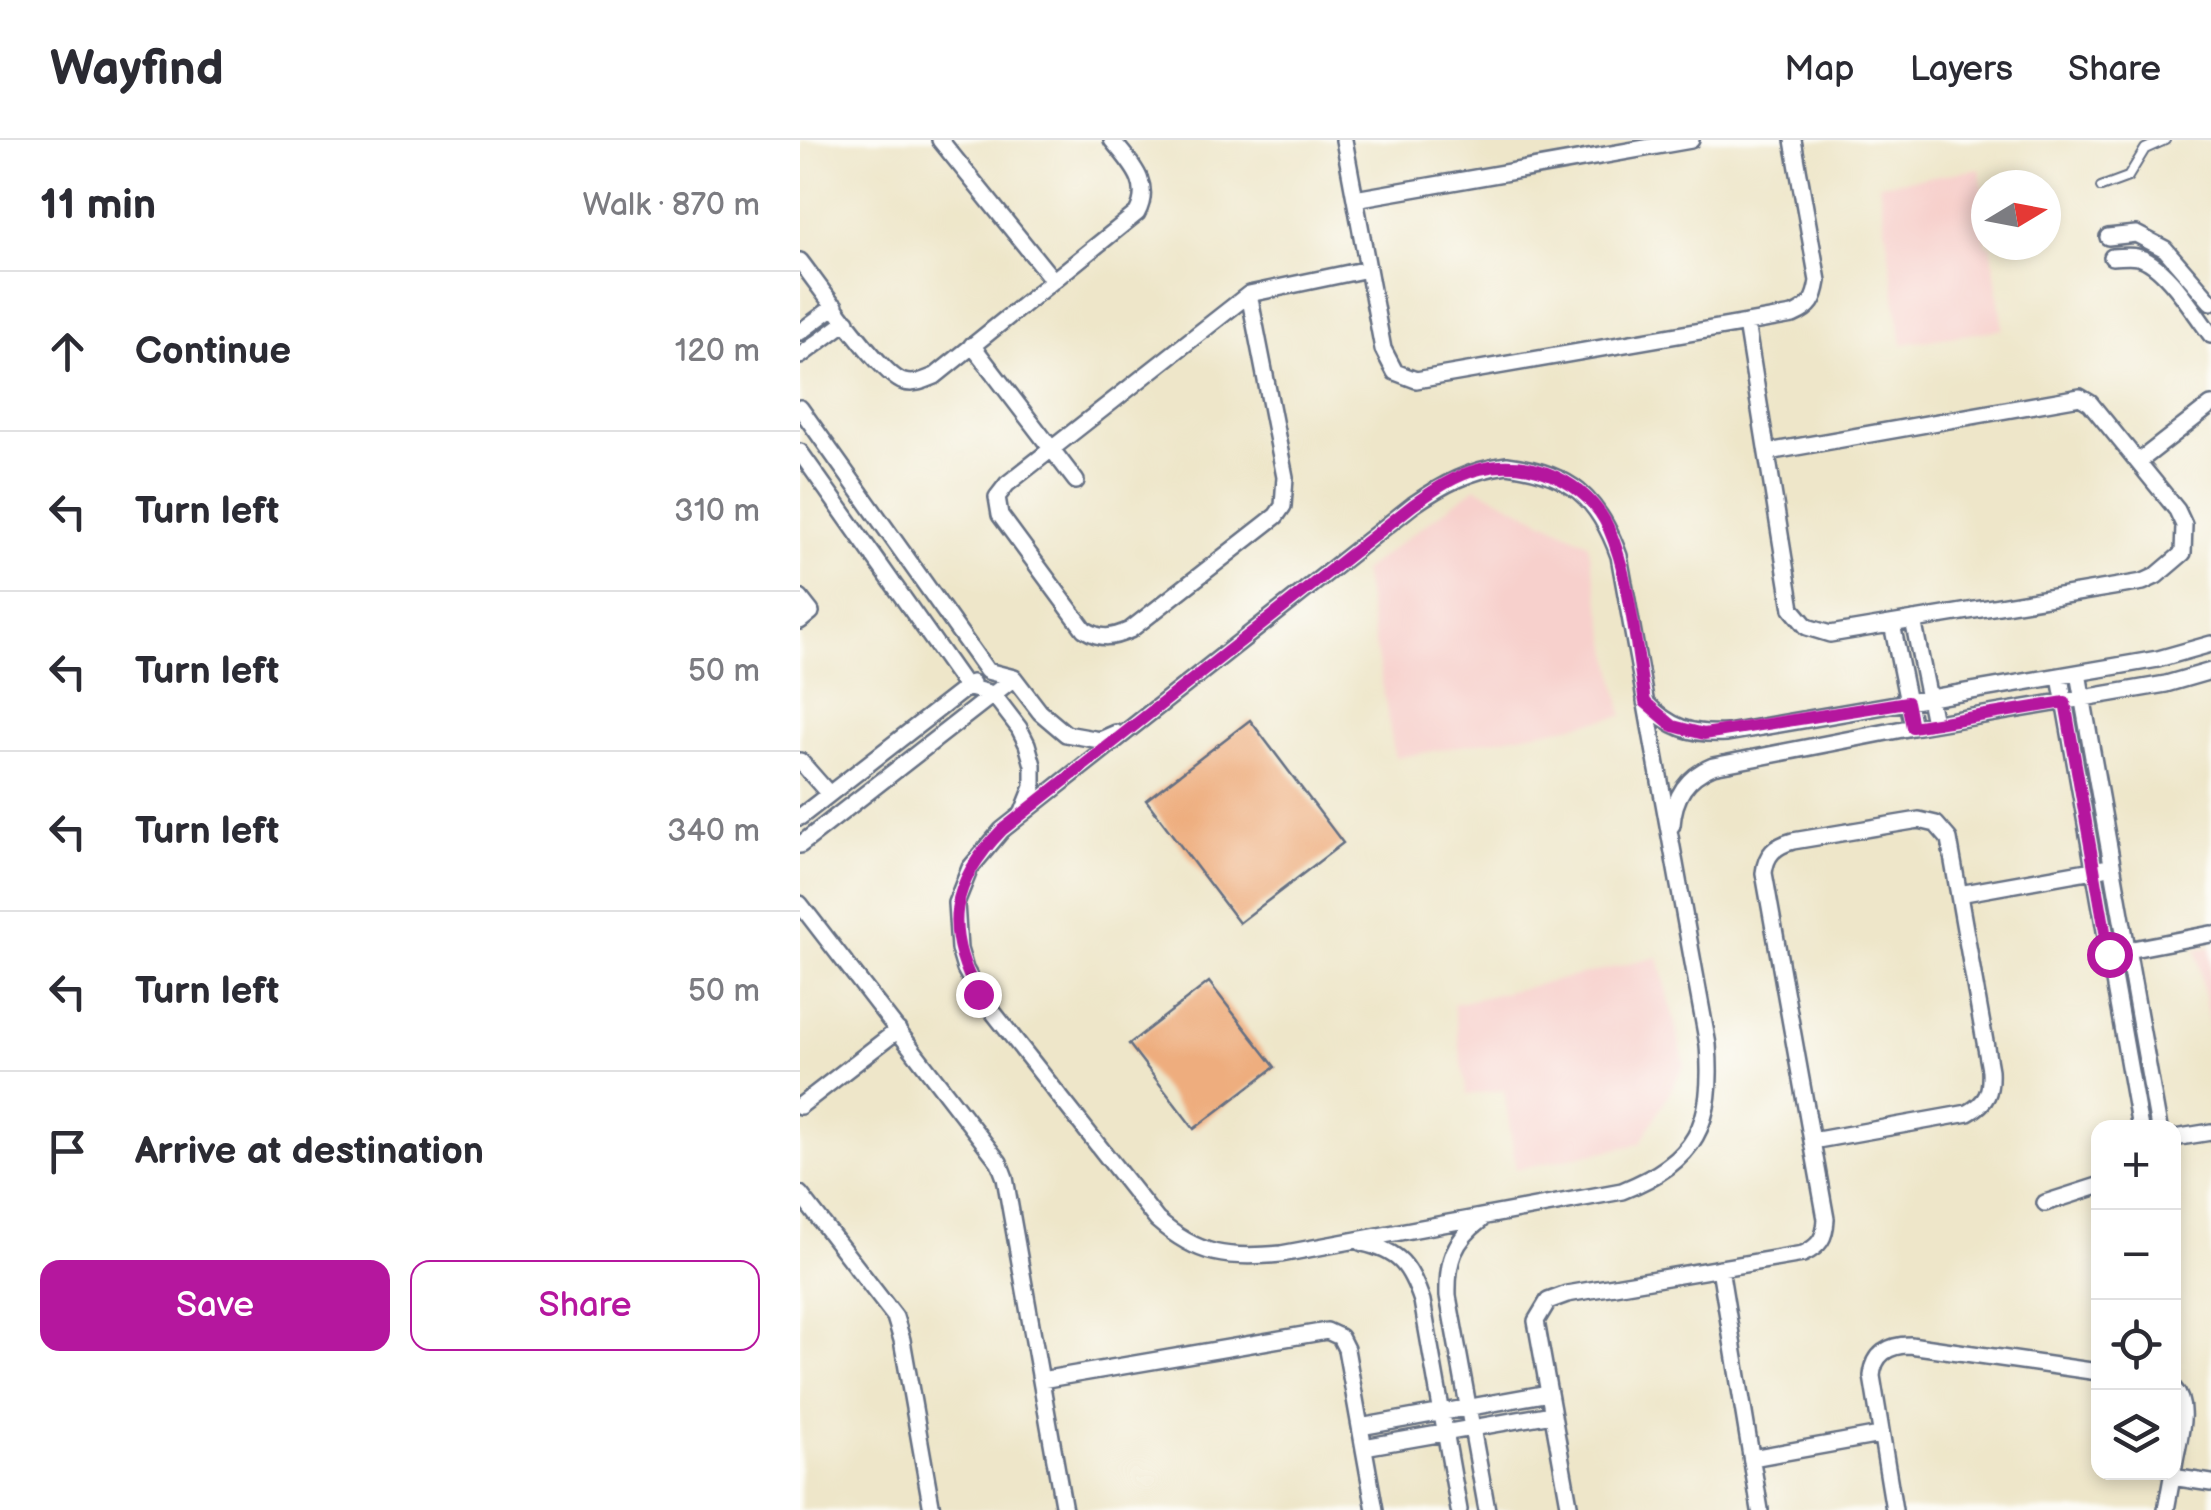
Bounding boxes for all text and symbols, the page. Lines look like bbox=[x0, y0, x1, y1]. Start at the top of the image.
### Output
text: Wayfind bbox=[50, 41, 224, 98]
text: Map bbox=[1784, 48, 1855, 91]
text: Layers bbox=[1910, 48, 2013, 91]
text: Share bbox=[2068, 48, 2161, 91]
north arrow bbox=[1971, 170, 2061, 260]
text: 11 min bbox=[40, 180, 156, 231]
text: Walk · 870 m bbox=[583, 186, 760, 225]
icon: ahead bbox=[40, 324, 95, 379]
text: Continue bbox=[135, 329, 291, 374]
text: 120 m bbox=[675, 332, 760, 371]
icon: left bbox=[40, 484, 95, 539]
text: Turn left bbox=[135, 489, 279, 534]
text: 310 m bbox=[674, 492, 760, 531]
icon: left bbox=[40, 644, 95, 699]
text: Turn left bbox=[135, 649, 279, 694]
text: 50 m bbox=[688, 652, 760, 691]
icon: left bbox=[40, 804, 95, 859]
text: Turn left bbox=[135, 809, 279, 854]
text: 340 m bbox=[667, 812, 760, 851]
route start bbox=[2087, 932, 2133, 978]
icon: left bbox=[40, 964, 95, 1019]
text: Turn left bbox=[135, 969, 279, 1014]
text: 50 m bbox=[688, 972, 760, 1011]
route end bbox=[956, 972, 1002, 1018]
map controls bbox=[2091, 1120, 2181, 1480]
button: + bbox=[2091, 1120, 2181, 1210]
icon: arrive bbox=[40, 1124, 95, 1179]
text: Arrive at destination bbox=[135, 1129, 484, 1174]
button: − bbox=[2091, 1210, 2181, 1300]
button: Save bbox=[40, 1260, 390, 1351]
button: Share bbox=[410, 1260, 760, 1351]
button: locate bbox=[2091, 1300, 2181, 1390]
button: layers bbox=[2091, 1390, 2181, 1480]

